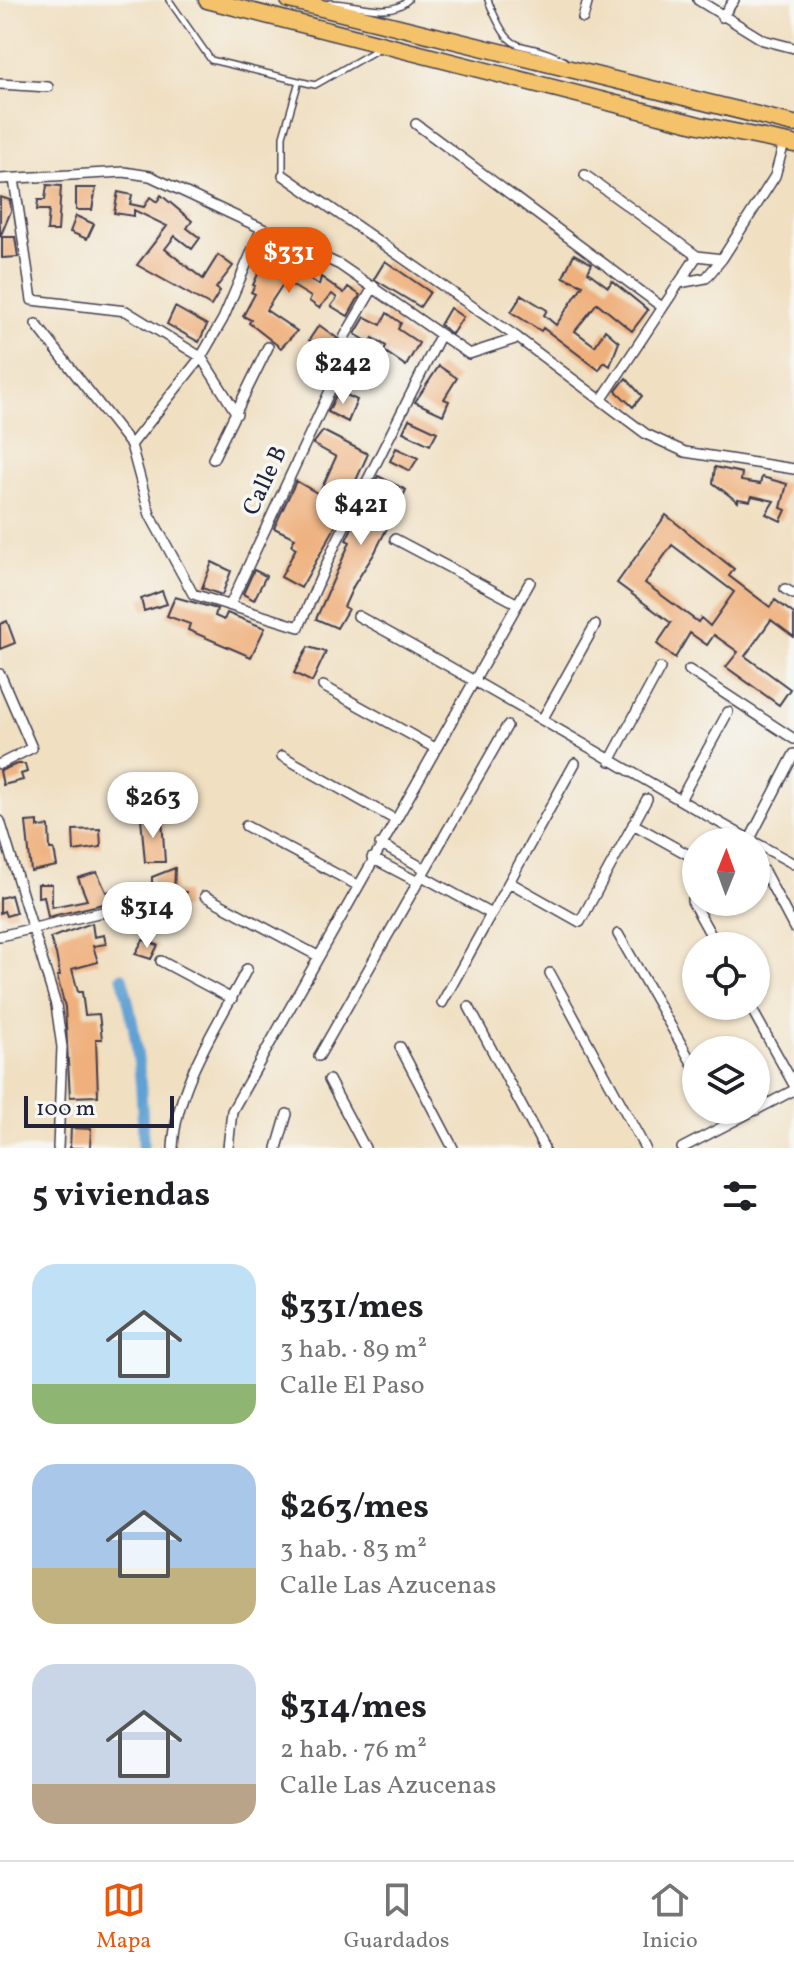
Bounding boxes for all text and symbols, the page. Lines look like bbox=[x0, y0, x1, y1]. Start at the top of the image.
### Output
pin: $331 bbox=[242, 227, 336, 295]
text: $331 bbox=[263, 235, 315, 271]
pin: $242 bbox=[296, 338, 390, 406]
text: $242 bbox=[315, 346, 371, 382]
street label: Calle B bbox=[235, 441, 297, 521]
pin: $421 bbox=[314, 479, 408, 547]
text: $421 bbox=[334, 487, 388, 523]
pin: $263 bbox=[106, 772, 200, 840]
text: $263 bbox=[125, 780, 181, 816]
north arrow bbox=[682, 828, 770, 916]
map controls bbox=[682, 828, 770, 1124]
pin: $314 bbox=[100, 882, 194, 950]
text: $314 bbox=[120, 890, 174, 926]
button: locate bbox=[682, 932, 770, 1020]
button: layers bbox=[682, 1036, 770, 1124]
scale bar bbox=[24, 1092, 174, 1128]
text: 100 m bbox=[36, 1094, 95, 1125]
text: 5 viviendas bbox=[32, 1173, 210, 1220]
icon: filters bbox=[718, 1174, 762, 1218]
text: $331/mes bbox=[280, 1285, 424, 1332]
icon: home bbox=[96, 1296, 192, 1392]
text: 3 hab. · 89 m² bbox=[280, 1332, 427, 1368]
text: Calle El Paso bbox=[280, 1368, 425, 1404]
text: $263/mes bbox=[280, 1485, 429, 1532]
icon: home bbox=[96, 1496, 192, 1592]
text: 3 hab. · 83 m² bbox=[280, 1532, 427, 1568]
text: Calle Las Azucenas bbox=[280, 1568, 496, 1604]
text: $314/mes bbox=[280, 1685, 427, 1732]
icon: home bbox=[96, 1696, 192, 1792]
text: 2 hab. · 76 m² bbox=[280, 1732, 427, 1768]
text: Calle Las Azucenas bbox=[280, 1768, 496, 1804]
tab: Mapa bbox=[96, 1878, 151, 1957]
tab: Guardados bbox=[344, 1878, 449, 1957]
tab: Inicio bbox=[642, 1878, 698, 1957]

